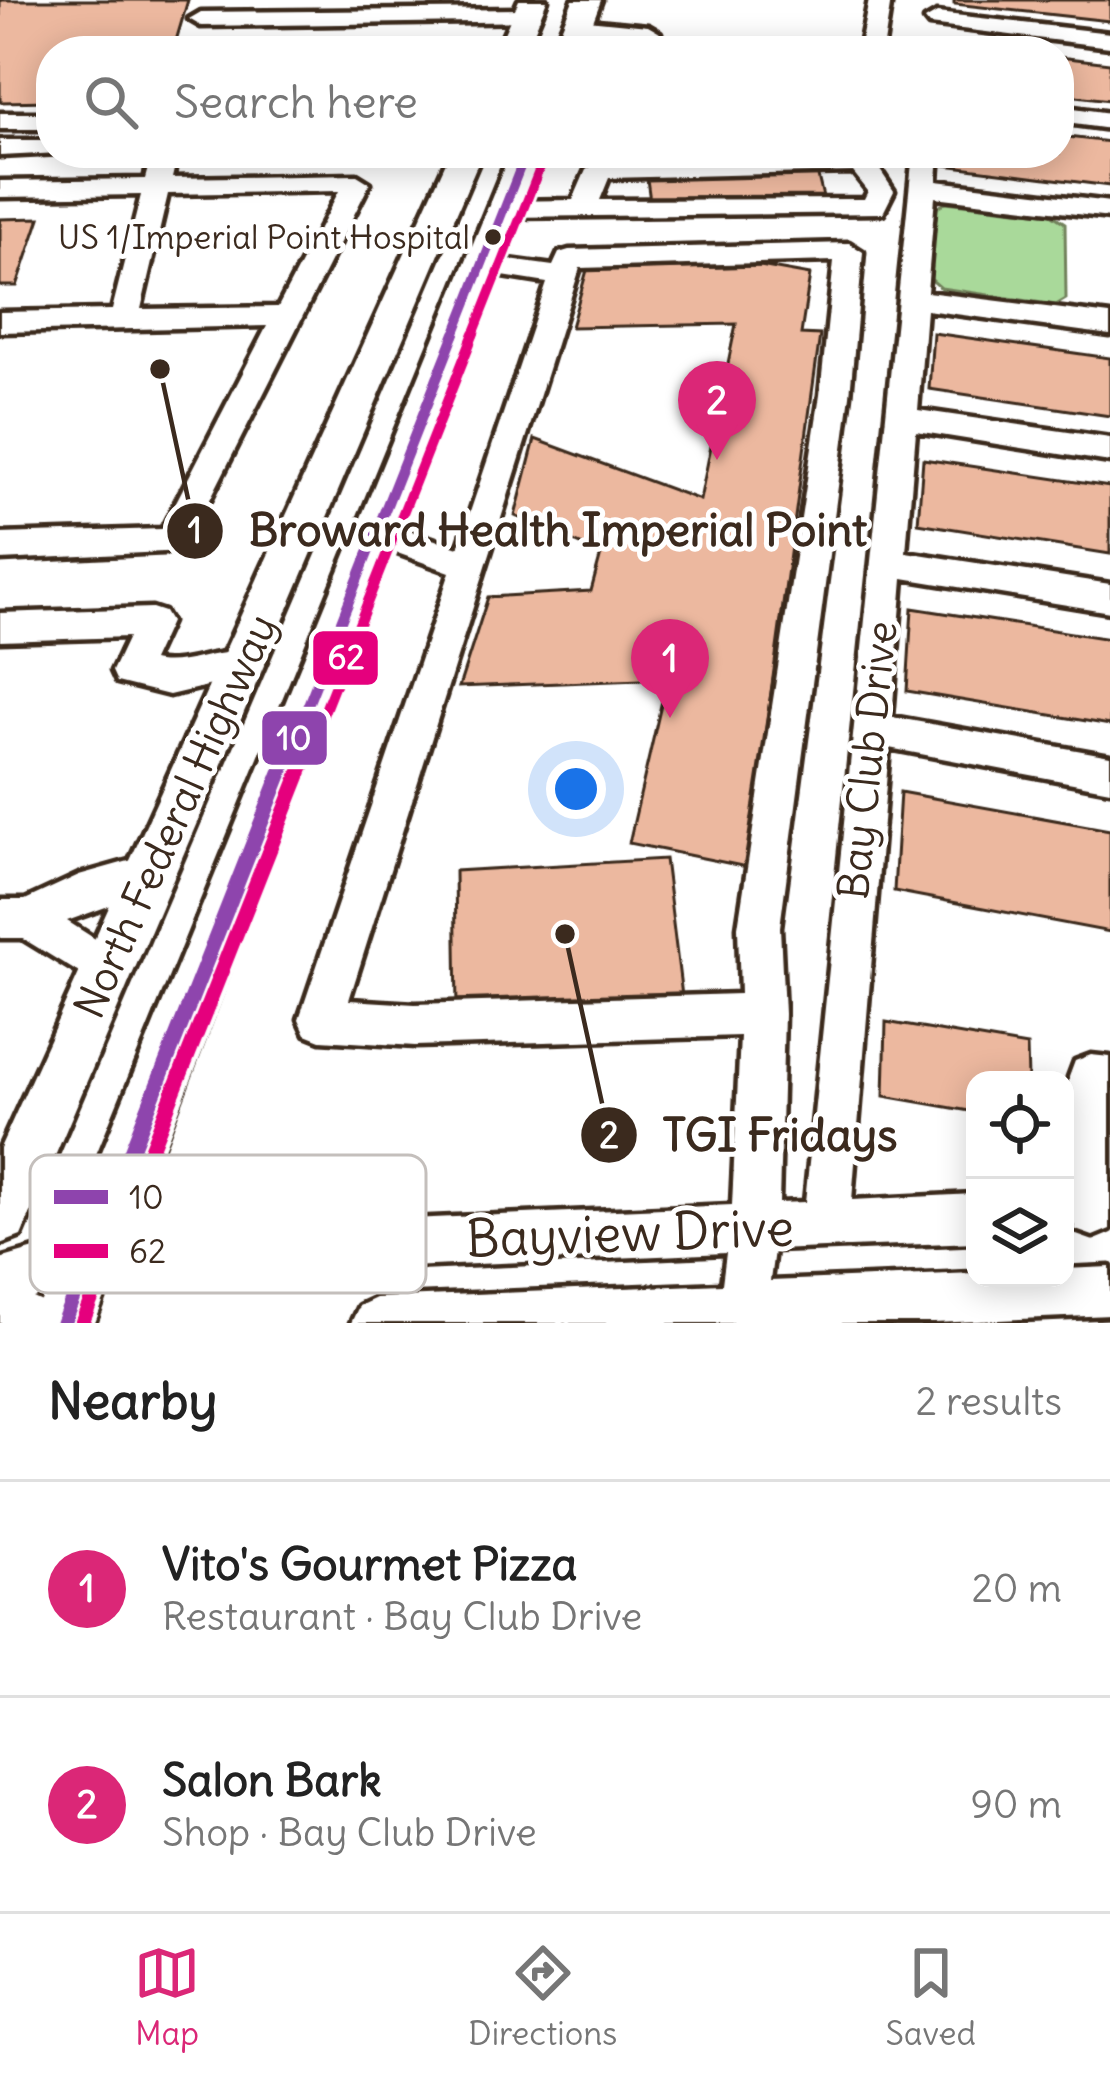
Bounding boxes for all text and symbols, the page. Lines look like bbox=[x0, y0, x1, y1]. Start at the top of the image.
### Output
search box bbox=[36, 36, 1074, 168]
icon: search bbox=[78, 69, 144, 135]
text: Search here bbox=[174, 74, 418, 130]
place label: US 1/Imperial Point Hospital bbox=[58, 216, 470, 258]
marker: US 1/Imperial Point Hospital bbox=[482, 226, 504, 248]
pin: 2 bbox=[678, 361, 756, 460]
callout: Broward Health Imperial Point bbox=[165, 490, 891, 571]
text: Broward Health Imperial Point bbox=[249, 502, 867, 558]
text: 1 bbox=[188, 508, 202, 553]
street label: North Federal Highway bbox=[62, 606, 288, 1026]
street label: Bay Club Drive bbox=[827, 618, 907, 902]
pin: 1 bbox=[631, 619, 709, 718]
line badge: 62 bbox=[311, 629, 380, 687]
text: 62 bbox=[327, 636, 365, 678]
line badge: 10 bbox=[260, 709, 329, 767]
text: 10 bbox=[277, 717, 311, 759]
your location bbox=[546, 759, 606, 819]
map controls bbox=[966, 1071, 1074, 1287]
button: locate bbox=[966, 1071, 1074, 1179]
callout: TGI Fridays bbox=[579, 1095, 922, 1176]
text: TGI Fridays bbox=[662, 1107, 898, 1163]
text: 2 bbox=[599, 1113, 619, 1158]
legend bbox=[30, 1155, 426, 1293]
text: 10 bbox=[129, 1176, 164, 1218]
button: layers bbox=[966, 1179, 1074, 1287]
street label: Bayview Drive bbox=[465, 1195, 795, 1271]
text: 62 bbox=[129, 1230, 166, 1272]
text: Nearby bbox=[48, 1369, 217, 1433]
text: 2 results bbox=[915, 1377, 1062, 1426]
text: Vito's Gourmet Pizza bbox=[162, 1536, 577, 1592]
text: 1 bbox=[79, 1564, 95, 1613]
text: 20 m bbox=[971, 1564, 1062, 1613]
text: Restaurant · Bay Club Drive bbox=[162, 1592, 642, 1641]
text: Salon Bark bbox=[162, 1752, 381, 1808]
text: 2 bbox=[76, 1780, 98, 1829]
text: 90 m bbox=[970, 1780, 1062, 1829]
text: Shop · Bay Club Drive bbox=[162, 1808, 537, 1857]
tab: Map bbox=[134, 1940, 200, 2054]
tab: Directions bbox=[468, 1940, 617, 2054]
tab: Saved bbox=[886, 1940, 976, 2054]

